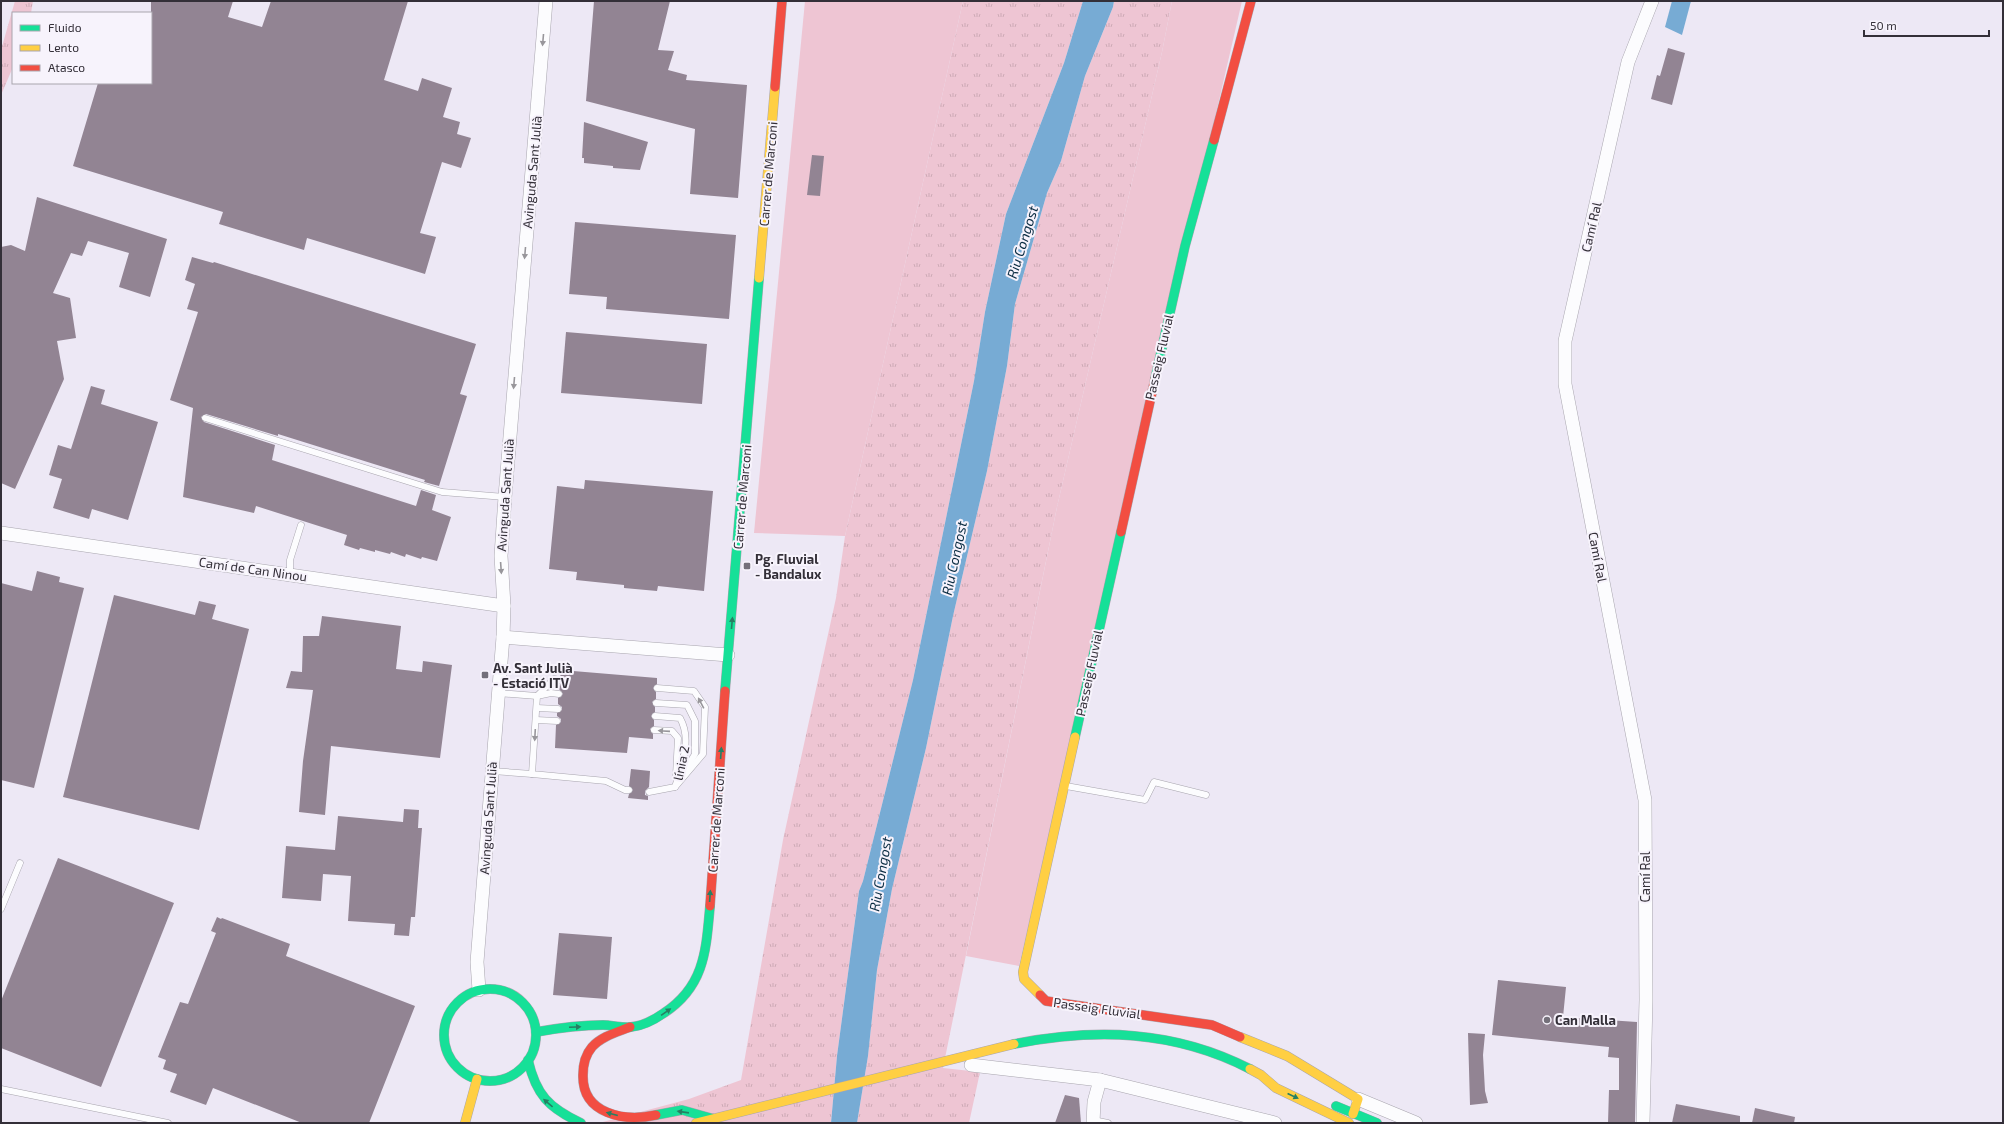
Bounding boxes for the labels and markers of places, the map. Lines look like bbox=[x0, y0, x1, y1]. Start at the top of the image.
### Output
place label: Pg. Fluvial - Bandalux bbox=[755, 551, 822, 582]
marker: Pg. Fluvial - Bandalux bbox=[742, 561, 752, 571]
place label: Av. Sant Julià - Estació ITV bbox=[493, 660, 573, 691]
marker: Av. Sant Julià - Estació ITV bbox=[480, 670, 490, 680]
place label: Can Malla bbox=[1555, 1012, 1616, 1028]
marker: Can Malla bbox=[1542, 1015, 1552, 1025]

